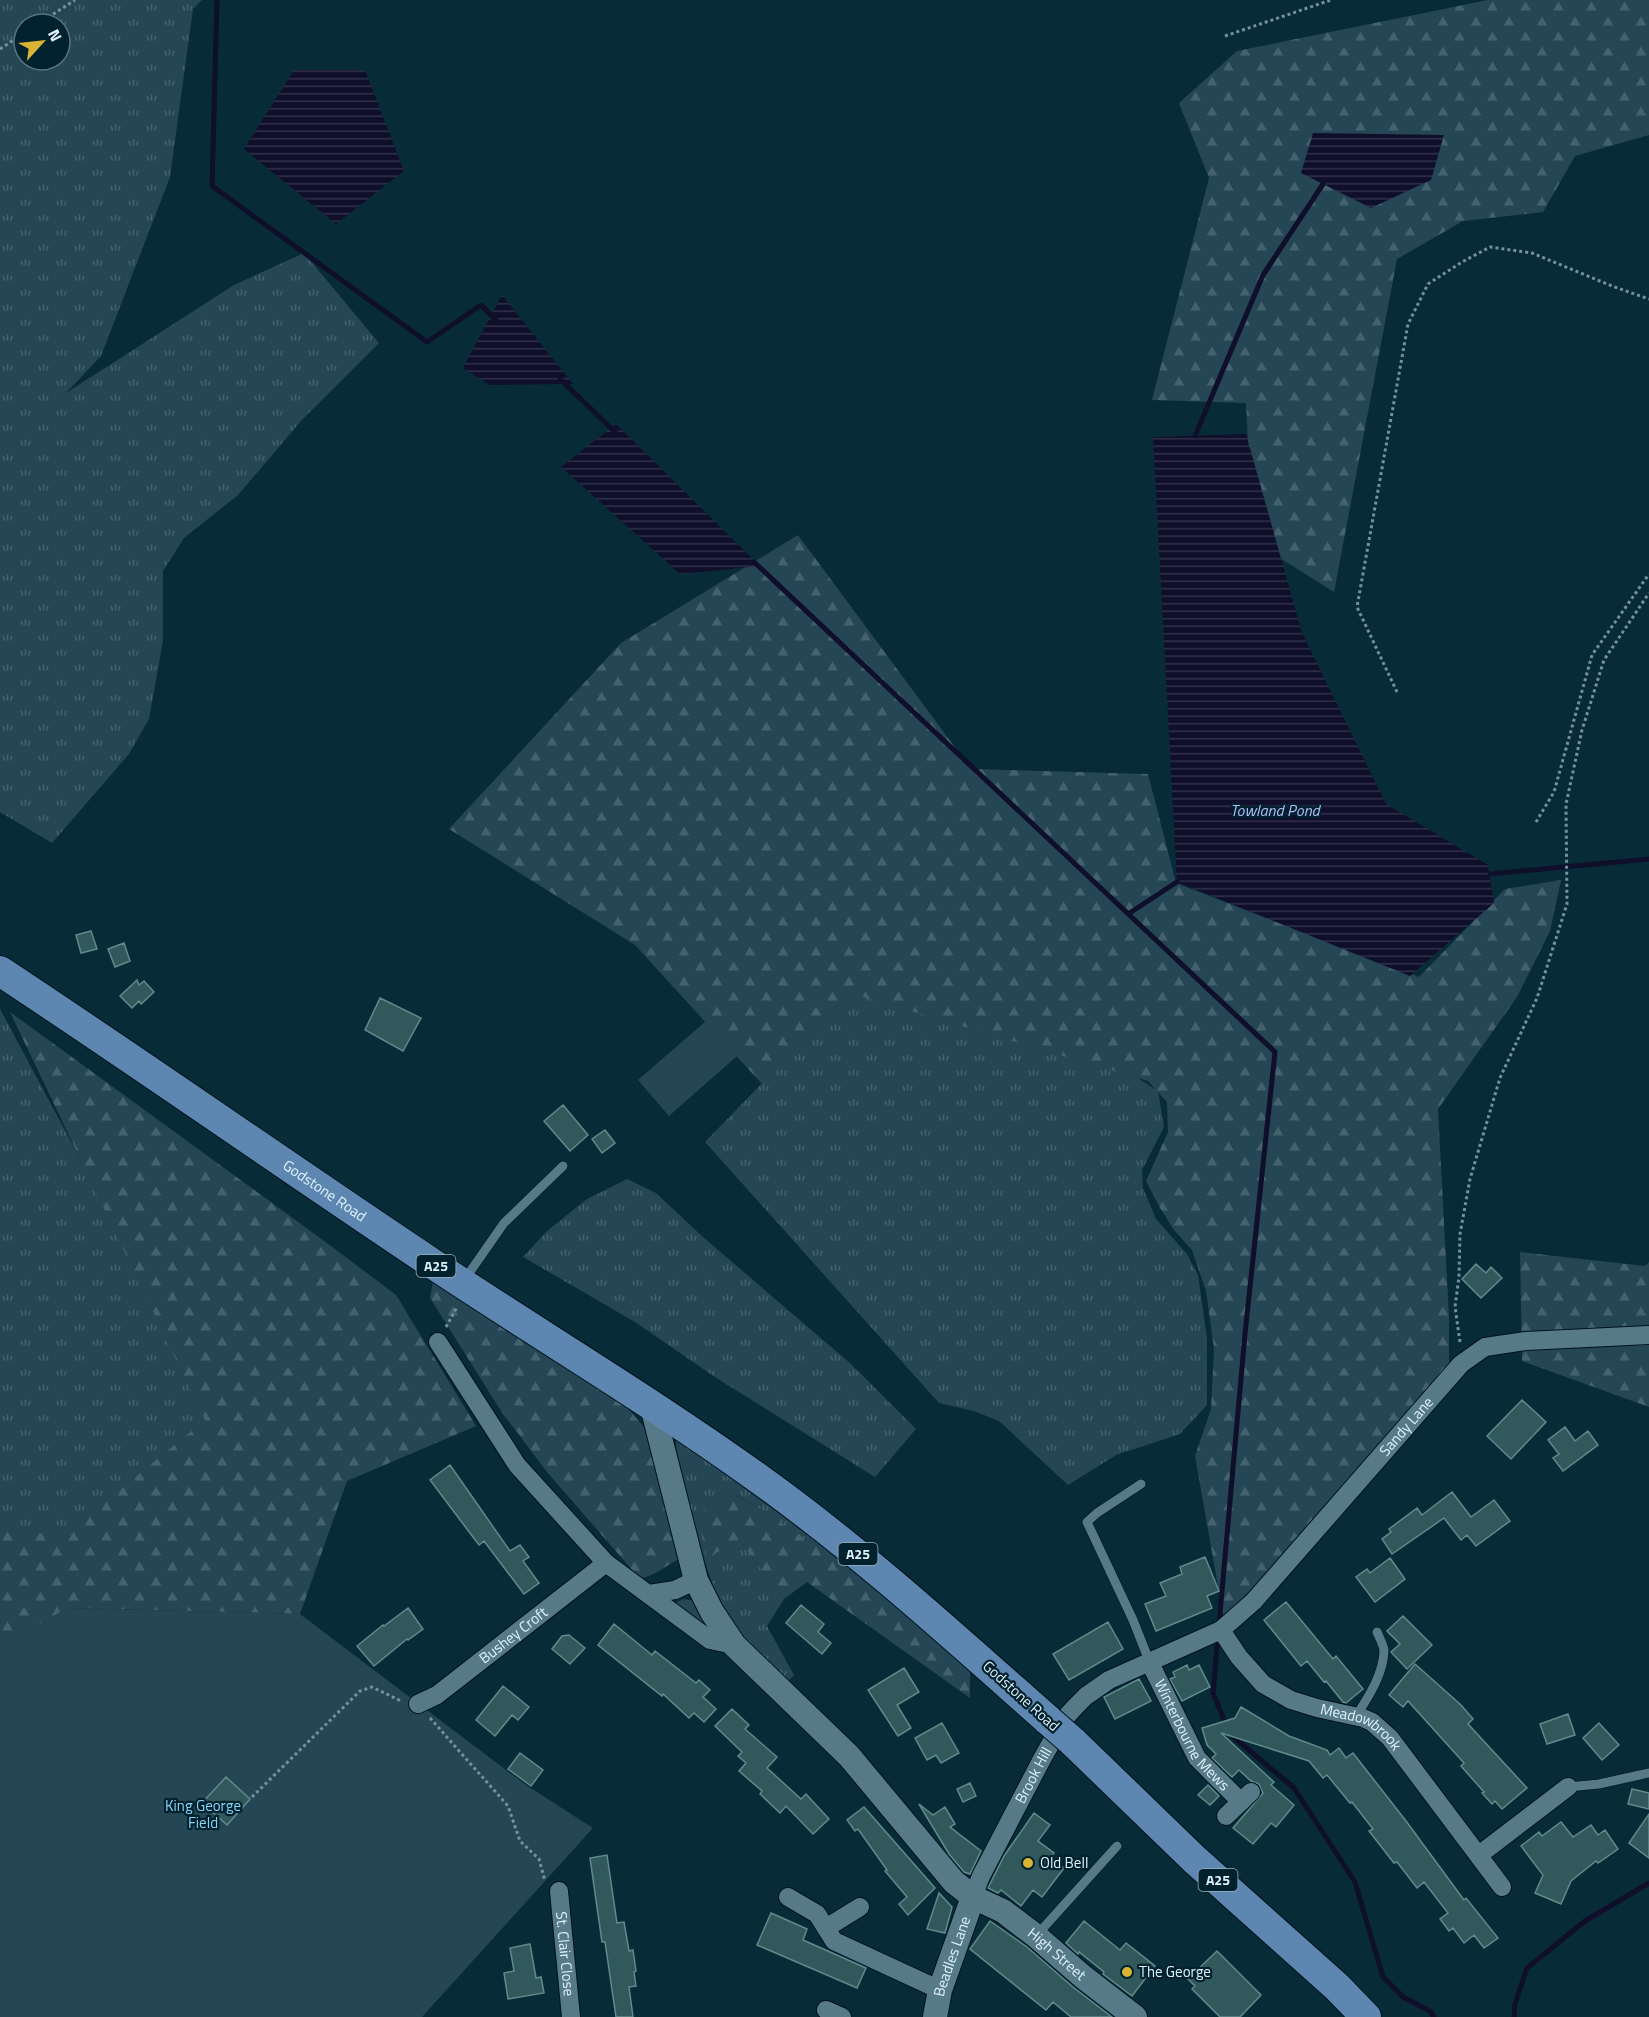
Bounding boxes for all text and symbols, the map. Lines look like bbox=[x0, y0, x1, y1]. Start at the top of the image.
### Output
north arrow bbox=[12, 12, 72, 72]
text: N bbox=[42, 25, 69, 46]
water label: Towland Pond bbox=[1230, 798, 1322, 822]
street label: Godstone Road bbox=[278, 1154, 371, 1227]
road number: A25 bbox=[416, 1255, 456, 1277]
street label: Sandy Lane bbox=[1373, 1391, 1438, 1461]
road number: A25 bbox=[838, 1543, 878, 1565]
street label: Bushey Croft bbox=[474, 1600, 553, 1669]
street label: Godstone Road bbox=[978, 1655, 1065, 1737]
street label: Winterbourne Mews bbox=[1149, 1675, 1236, 1796]
street label: Meadowbrook bbox=[1318, 1697, 1408, 1755]
street label: Brook Hill bbox=[1009, 1743, 1058, 1807]
park label: King George Field bbox=[165, 1794, 241, 1834]
place label: Old Bell bbox=[1040, 1851, 1088, 1874]
marker: Old Bell bbox=[1021, 1856, 1035, 1870]
road number: A25 bbox=[1198, 1869, 1238, 1891]
street label: St. Clair Close bbox=[550, 1910, 581, 1997]
street label: Beadles Lane bbox=[927, 1913, 976, 1998]
street label: High Street bbox=[1023, 1922, 1092, 1986]
place label: The George bbox=[1139, 1960, 1211, 1983]
marker: The George bbox=[1120, 1965, 1134, 1979]

